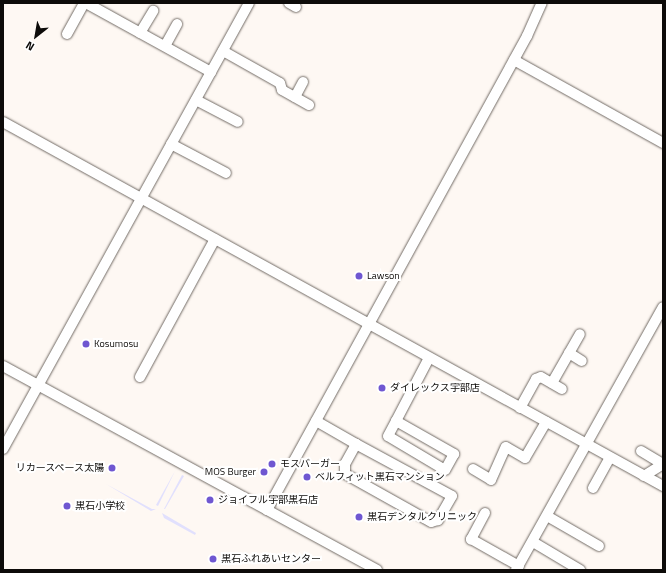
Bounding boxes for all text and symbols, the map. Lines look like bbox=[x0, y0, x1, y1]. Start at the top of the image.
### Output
north arrow bbox=[16, 16, 56, 56]
text: N bbox=[22, 37, 37, 55]
place label: Lawson bbox=[367, 270, 400, 282]
marker: Lawson bbox=[354, 271, 364, 281]
place label: Kosumosu bbox=[94, 338, 138, 350]
marker: Kosumosu bbox=[81, 339, 91, 349]
place label: ダイレックス宇部店 bbox=[390, 382, 480, 394]
marker: ダイレックス宇部店 bbox=[377, 383, 387, 393]
place label: モスバーガー bbox=[280, 458, 340, 470]
marker: モスバーガー bbox=[267, 459, 277, 469]
place label: リカースペース太陽 bbox=[14, 462, 104, 474]
marker: リカースペース太陽 bbox=[107, 463, 117, 473]
place label: MOS Burger bbox=[205, 466, 256, 478]
marker: MOS Burger bbox=[259, 467, 269, 477]
place label: ベルフィット黒石マンション bbox=[315, 471, 445, 483]
marker: ベルフィット黒石マンション bbox=[302, 472, 312, 482]
place label: ジョイフル宇部黒石店 bbox=[218, 494, 318, 506]
marker: ジョイフル宇部黒石店 bbox=[205, 495, 215, 505]
place label: 黒石小学校 bbox=[75, 500, 125, 512]
marker: 黒石小学校 bbox=[62, 501, 72, 511]
place label: 黒石デンタルクリニック bbox=[367, 511, 477, 523]
marker: 黒石デンタルクリニック bbox=[354, 512, 364, 522]
place label: 黒石ふれあいセンター bbox=[221, 553, 321, 565]
marker: 黒石ふれあいセンター bbox=[208, 554, 218, 564]

